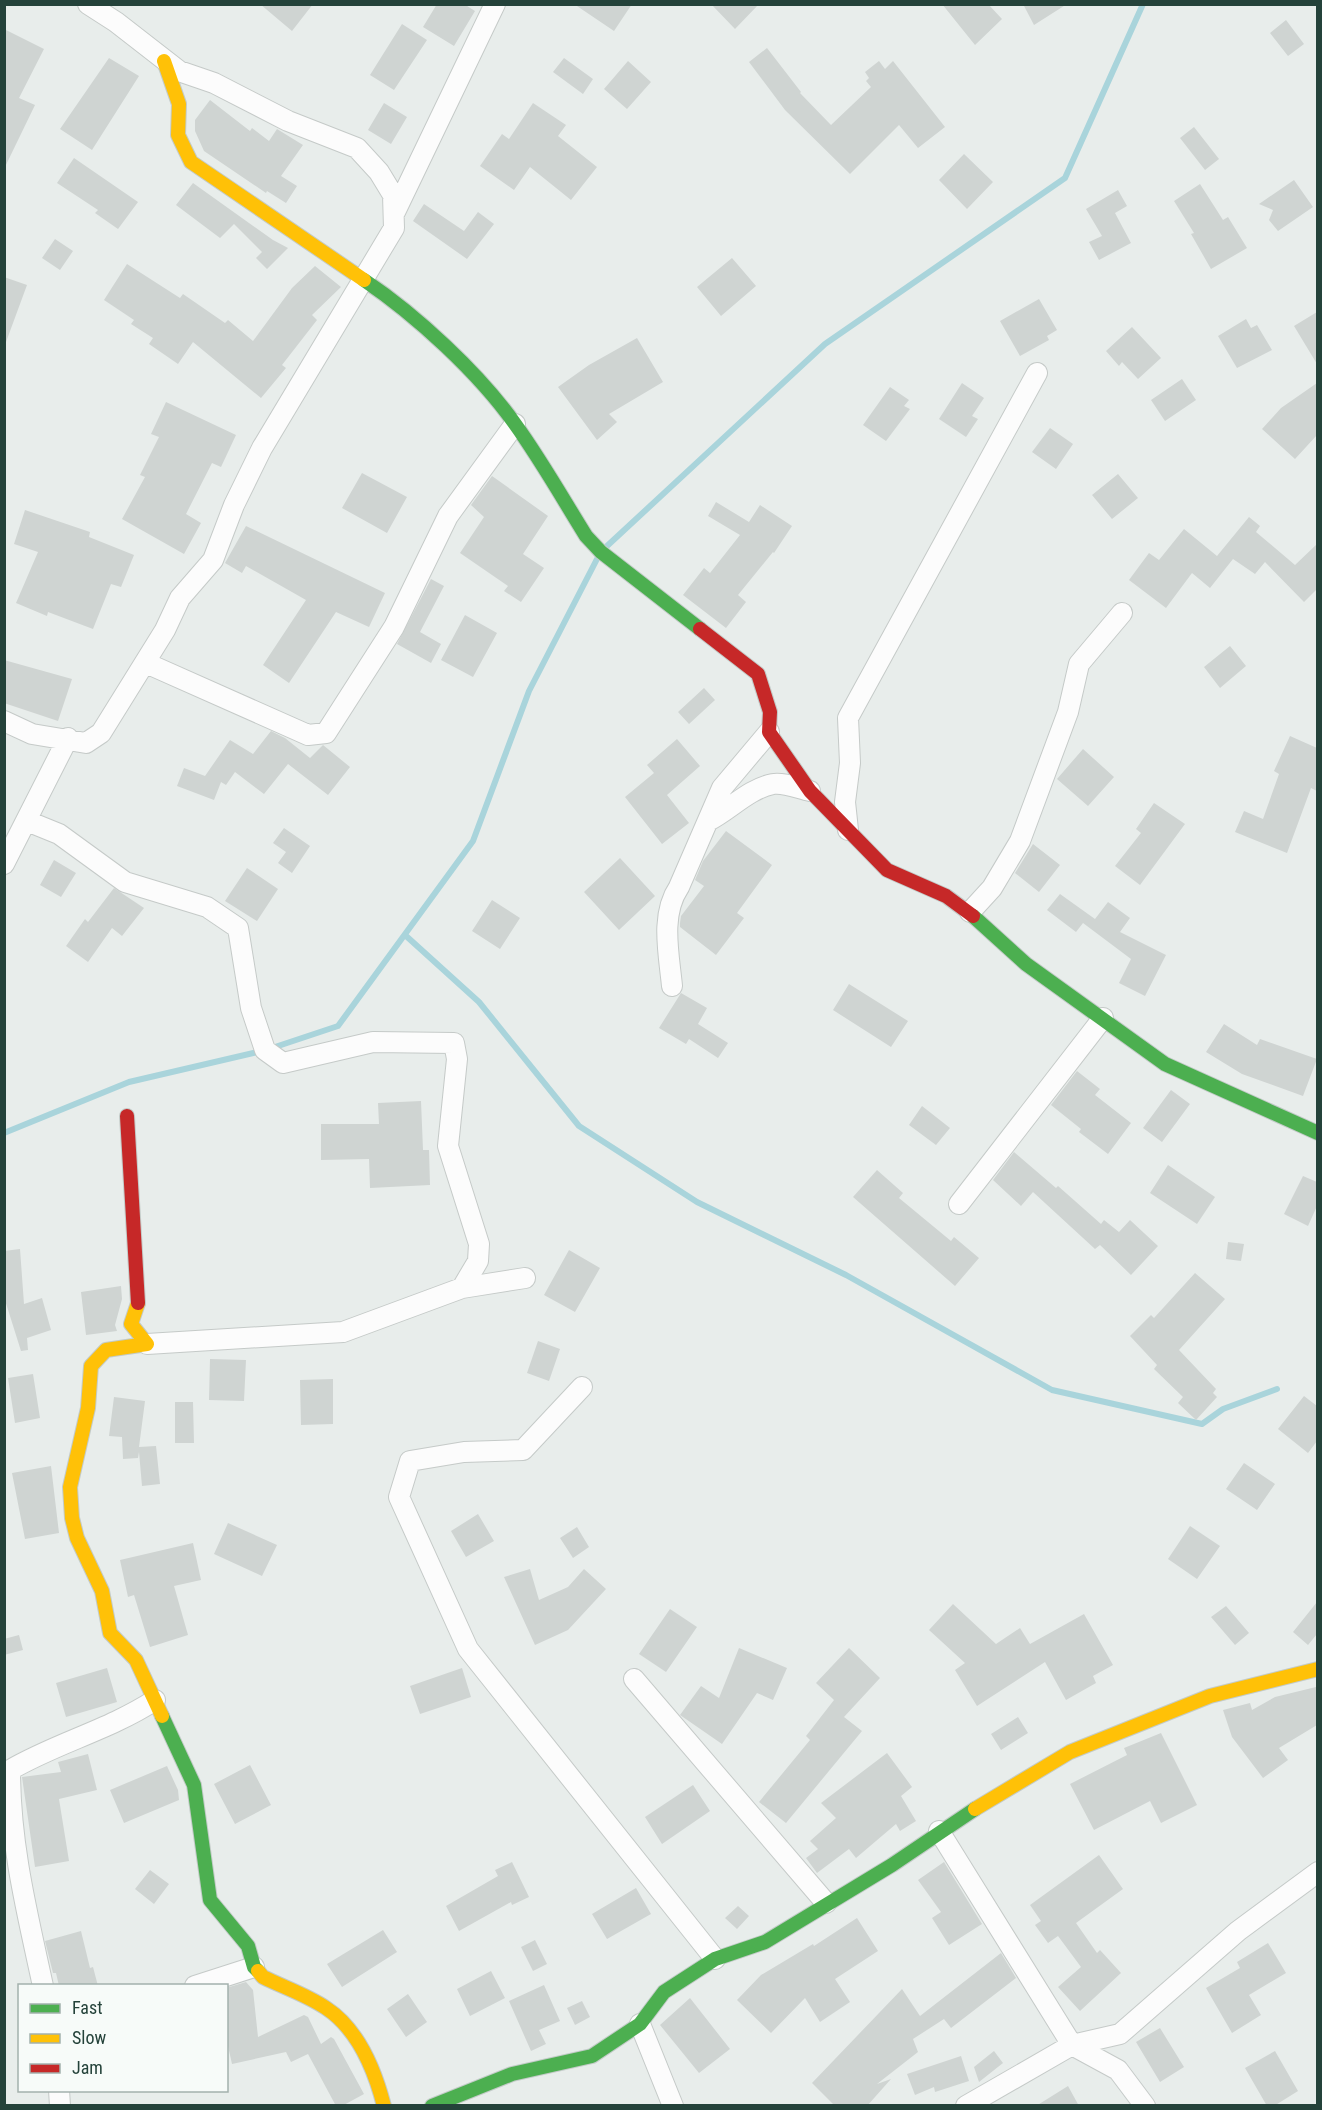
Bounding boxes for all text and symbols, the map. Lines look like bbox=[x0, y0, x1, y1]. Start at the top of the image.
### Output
legend bbox=[18, 1984, 228, 2092]
text: Fast bbox=[72, 1997, 103, 2018]
text: Slow bbox=[72, 2027, 107, 2048]
text: Jam bbox=[72, 2057, 103, 2078]

